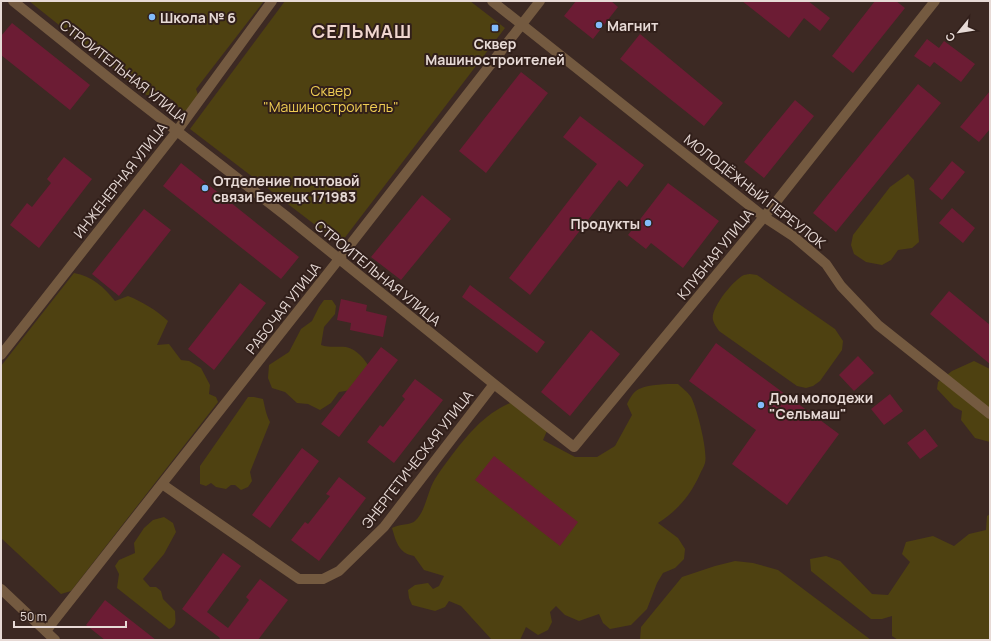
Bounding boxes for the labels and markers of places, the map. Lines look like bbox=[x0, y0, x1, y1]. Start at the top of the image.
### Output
place label: Школа № 6 bbox=[160, 8, 236, 27]
marker: Школа № 6 bbox=[147, 12, 157, 22]
place label: Магнит bbox=[607, 16, 659, 35]
marker: Магнит bbox=[594, 20, 604, 30]
marker: Сквер Машиностроителей bbox=[490, 23, 500, 33]
place label: Сквер Машиностроителей bbox=[425, 34, 565, 69]
place label: Отделение почтовой связи Бежецк 171983 bbox=[213, 171, 360, 206]
marker: Отделение почтовой связи Бежецк 171983 bbox=[200, 183, 210, 193]
place label: Продукты bbox=[571, 214, 640, 233]
marker: Продукты bbox=[643, 218, 653, 228]
place label: Дом молодежи "Сельмаш" bbox=[769, 388, 873, 423]
marker: Дом молодежи "Сельмаш" bbox=[756, 400, 766, 410]

